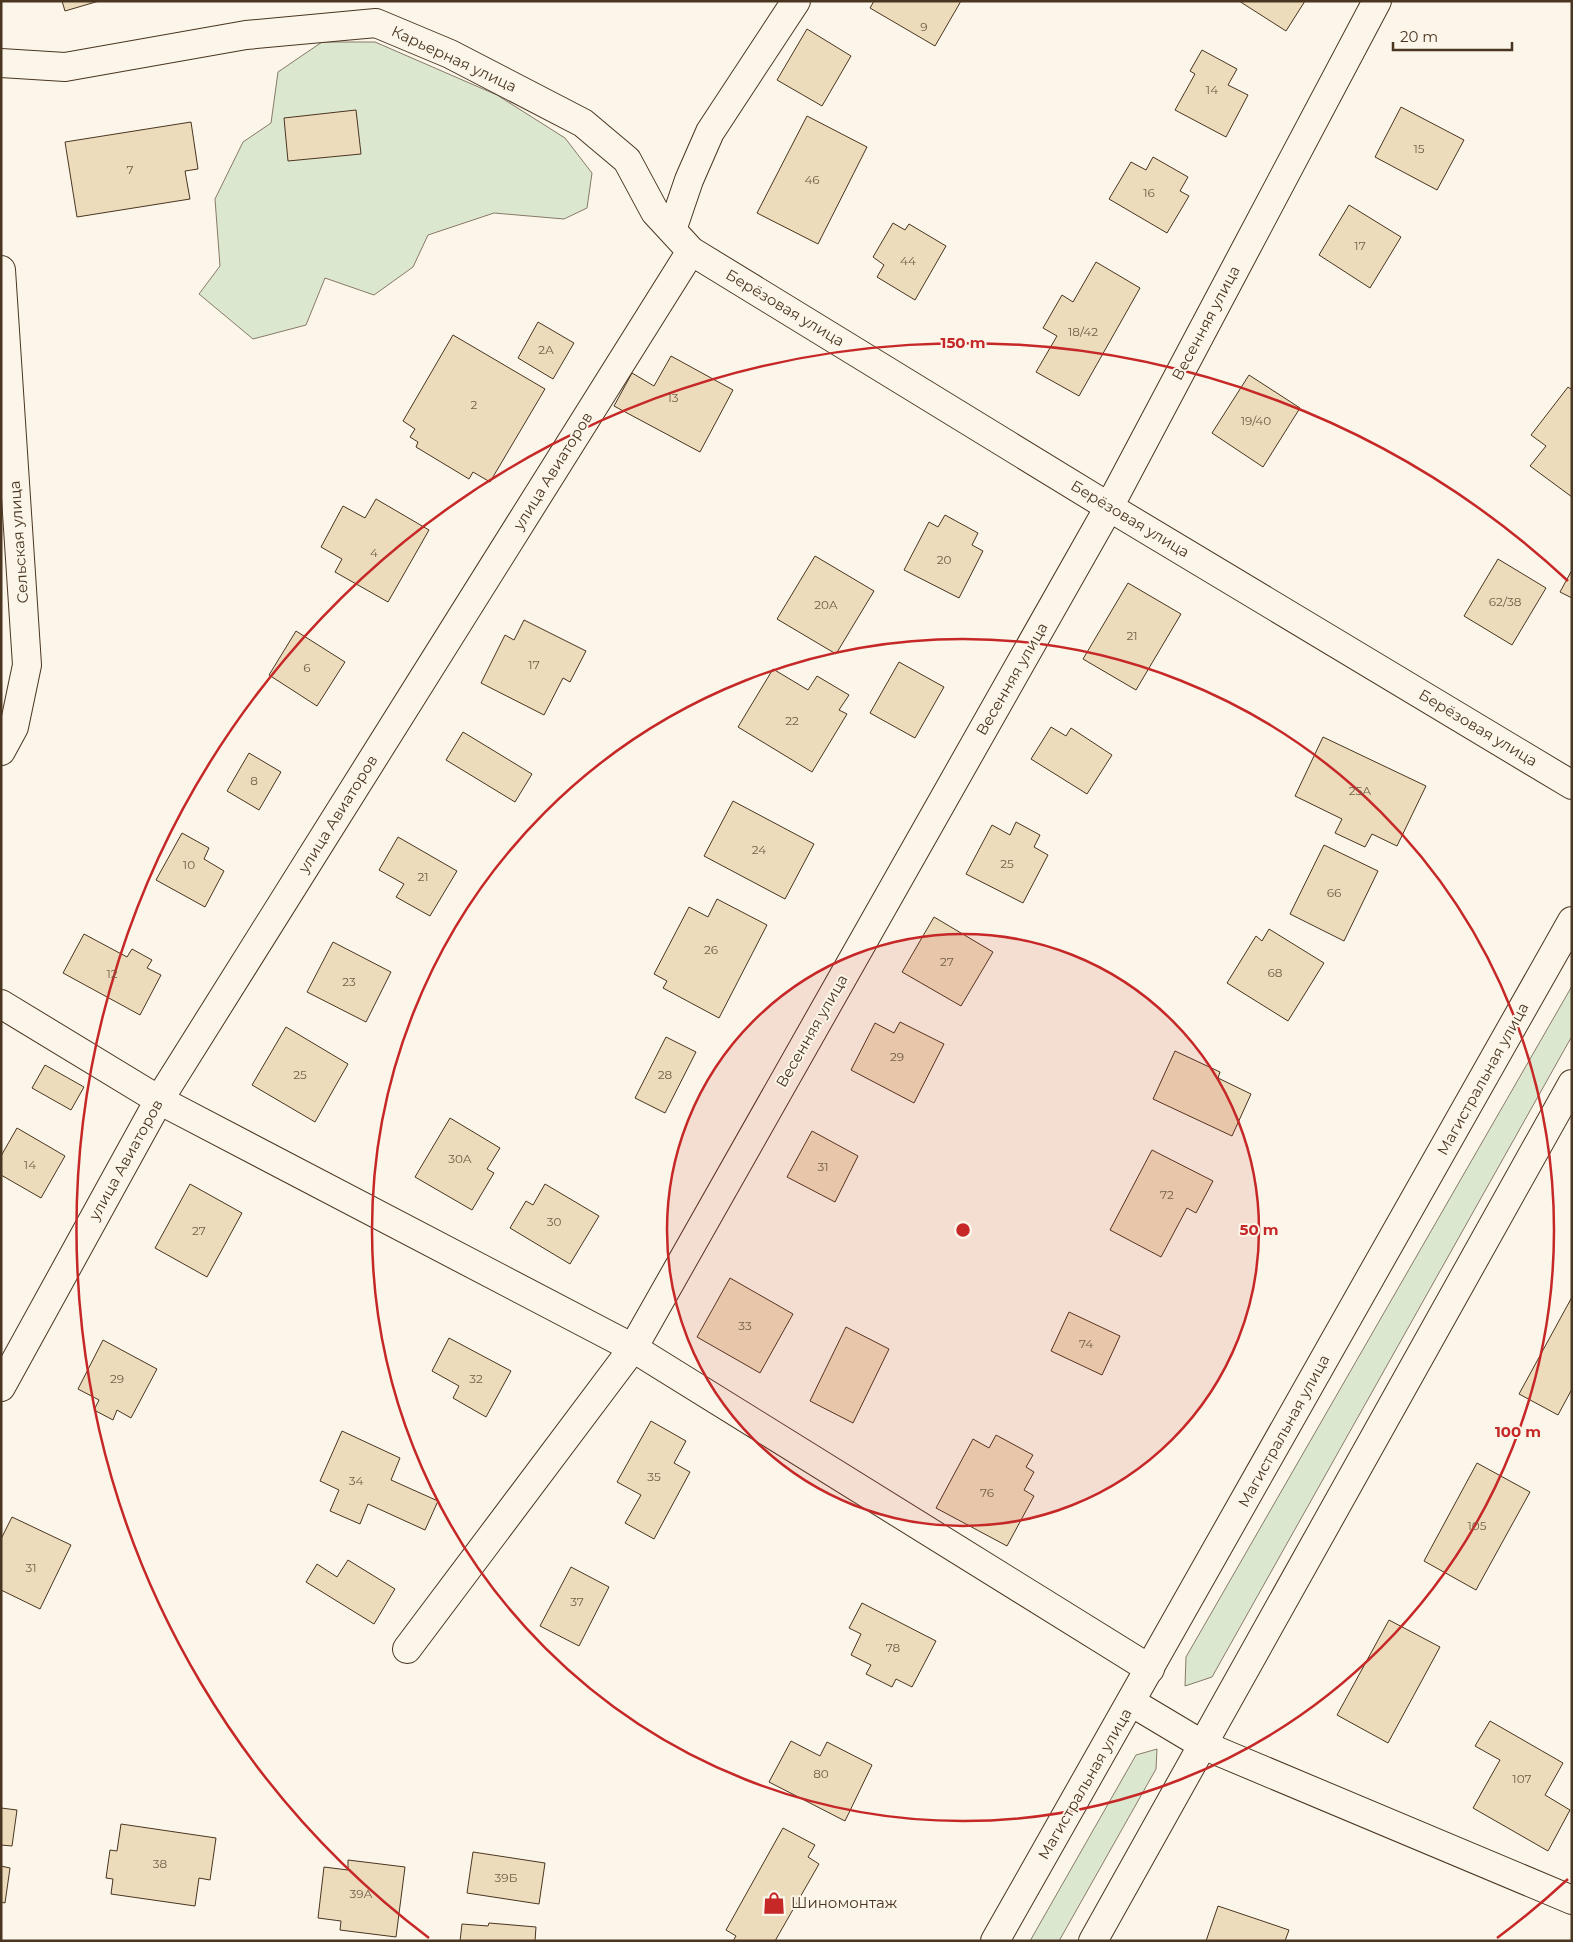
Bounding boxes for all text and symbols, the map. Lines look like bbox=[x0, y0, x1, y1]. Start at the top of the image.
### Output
house number: 9 bbox=[920, 19, 928, 34]
scale bar bbox=[1393, 20, 1512, 52]
street label: Карьерная улица bbox=[389, 21, 520, 96]
text: 20 m bbox=[1400, 27, 1438, 46]
house number: 14 bbox=[1206, 82, 1218, 97]
house number: 15 bbox=[1413, 141, 1425, 156]
house number: 7 bbox=[126, 162, 134, 177]
house number: 46 bbox=[804, 172, 820, 187]
house number: 16 bbox=[1143, 185, 1155, 200]
house number: 17 bbox=[1354, 238, 1366, 253]
house number: 44 bbox=[900, 253, 916, 268]
street label: Весенняя улица bbox=[1167, 262, 1244, 383]
street label: Берёзовая улица bbox=[723, 265, 848, 350]
house number: 18/42 bbox=[1068, 324, 1098, 339]
text: 150 m bbox=[941, 333, 985, 352]
house number: 2А bbox=[538, 342, 554, 357]
house number: 13 bbox=[667, 390, 679, 405]
house number: 2 bbox=[471, 397, 478, 412]
street label: улица Авиаторов bbox=[508, 408, 596, 534]
house number: 19/40 bbox=[1241, 413, 1271, 428]
street label: Берёзовая улица bbox=[1068, 476, 1193, 561]
street label: Сельская улица bbox=[5, 480, 32, 604]
house number: 4 bbox=[370, 545, 378, 560]
house number: 20 bbox=[937, 552, 951, 567]
house number: 62/38 bbox=[1489, 594, 1522, 609]
house number: 20А bbox=[814, 597, 838, 612]
street label: Весенняя улица bbox=[972, 619, 1052, 739]
house number: 21 bbox=[1126, 628, 1138, 643]
house number: 17 bbox=[528, 657, 540, 672]
house number: 6 bbox=[303, 660, 311, 675]
street label: Берёзовая улица bbox=[1416, 685, 1541, 770]
house number: 22 bbox=[785, 713, 799, 728]
street label: улица Авиаторов bbox=[293, 751, 381, 877]
house number: 8 bbox=[250, 773, 258, 788]
house number: 25А bbox=[1349, 783, 1371, 798]
house number: 24 bbox=[752, 842, 766, 857]
house number: 25 bbox=[1000, 856, 1014, 871]
house number: 10 bbox=[183, 857, 195, 872]
house number: 21 bbox=[417, 869, 429, 884]
house number: 66 bbox=[1327, 885, 1341, 900]
house number: 26 bbox=[704, 942, 718, 957]
house number: 27 bbox=[940, 954, 954, 969]
house number: 68 bbox=[1268, 965, 1283, 980]
house number: 12 bbox=[106, 966, 118, 981]
street label: Весенняя улица bbox=[772, 971, 852, 1091]
house number: 23 bbox=[342, 974, 356, 989]
street label: Магистральная улица bbox=[1433, 999, 1532, 1158]
house number: 29 bbox=[890, 1049, 904, 1064]
house number: 25 bbox=[293, 1067, 307, 1082]
house number: 28 bbox=[658, 1067, 673, 1082]
street label: улица Авиаторов bbox=[84, 1096, 167, 1224]
house number: 30А bbox=[448, 1151, 472, 1166]
house number: 14 bbox=[24, 1157, 36, 1172]
house number: 31 bbox=[817, 1159, 829, 1174]
house number: 72 bbox=[1160, 1187, 1174, 1202]
house number: 30 bbox=[547, 1214, 561, 1229]
text: 50 m bbox=[1239, 1220, 1279, 1239]
centre of rings bbox=[954, 1221, 972, 1239]
house number: 27 bbox=[192, 1223, 206, 1238]
house number: 33 bbox=[738, 1318, 752, 1333]
house number: 74 bbox=[1079, 1336, 1093, 1351]
street label: Магистральная улица bbox=[1234, 1351, 1333, 1510]
house number: 29 bbox=[110, 1371, 124, 1386]
house number: 32 bbox=[469, 1371, 483, 1386]
text: 100 m bbox=[1495, 1422, 1541, 1441]
house number: 35 bbox=[647, 1469, 661, 1484]
house number: 34 bbox=[349, 1473, 363, 1488]
house number: 76 bbox=[980, 1485, 994, 1500]
house number: 105 bbox=[1467, 1518, 1487, 1533]
house number: 31 bbox=[25, 1560, 37, 1575]
house number: 37 bbox=[570, 1594, 584, 1609]
house number: 78 bbox=[886, 1640, 901, 1655]
street label: Магистральная улица bbox=[1033, 1705, 1136, 1863]
house number: 80 bbox=[813, 1766, 829, 1781]
house number: 107 bbox=[1512, 1771, 1532, 1786]
house number: 38 bbox=[153, 1856, 168, 1871]
house number: 39Б bbox=[495, 1870, 518, 1885]
house number: 39А bbox=[350, 1886, 373, 1901]
shop icon: Шиномонтаж bbox=[761, 1890, 787, 1916]
place label: Шиномонтаж bbox=[791, 1893, 898, 1912]

